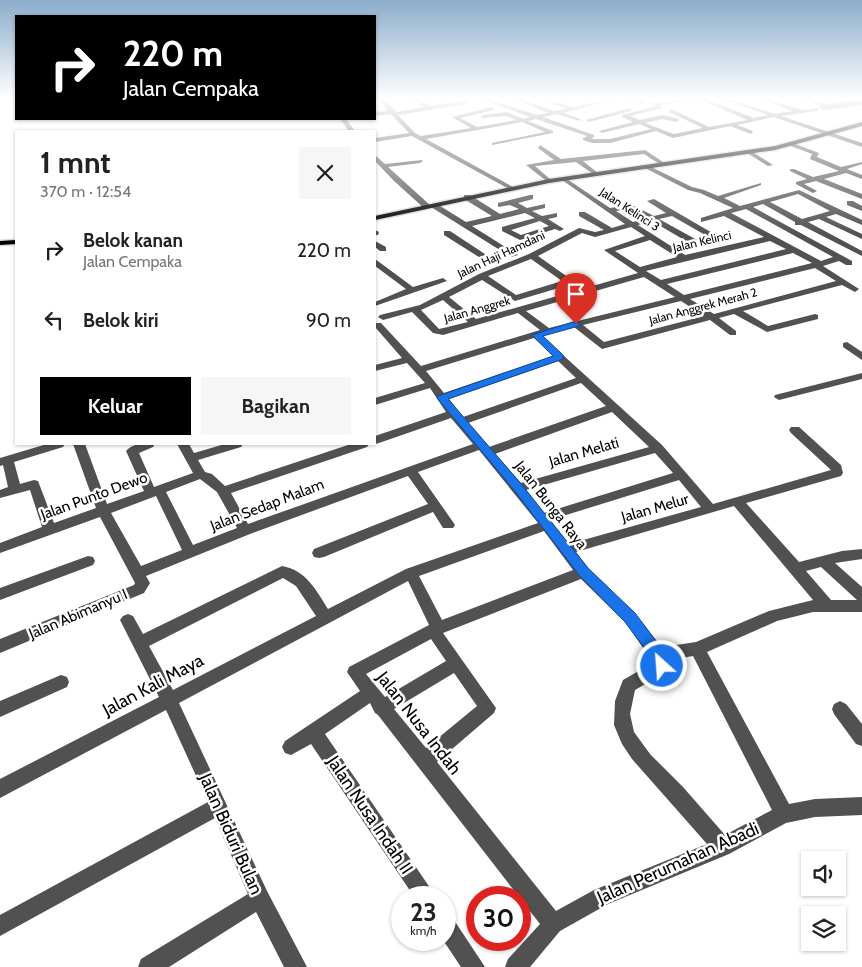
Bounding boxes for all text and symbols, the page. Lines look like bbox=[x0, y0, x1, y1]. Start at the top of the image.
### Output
text: 220 m bbox=[123, 32, 223, 75]
icon: right bbox=[40, 35, 105, 100]
text: Jalan Cempaka bbox=[123, 75, 259, 102]
text: 1 mnt bbox=[40, 144, 111, 181]
button: close bbox=[299, 147, 351, 199]
text: 370 m · 12:54 bbox=[40, 182, 131, 201]
street label: Jalan Kelinci 3 bbox=[596, 184, 663, 234]
street label: Jalan Haji Hamdani bbox=[454, 227, 547, 281]
street label: Jalan Kelinci bbox=[670, 227, 733, 255]
text: Belok kanan bbox=[83, 229, 183, 252]
icon: right bbox=[40, 236, 68, 264]
text: 220 m bbox=[297, 239, 351, 262]
text: Jalan Cempaka bbox=[83, 252, 182, 271]
pin bbox=[555, 273, 597, 324]
icon: arrive bbox=[562, 280, 590, 308]
street label: Jalan Anggrek Merah 2 bbox=[646, 284, 759, 328]
street label: Jalan Anggrek bbox=[441, 292, 512, 326]
icon: left bbox=[40, 306, 68, 334]
text: Belok kiri bbox=[83, 309, 159, 332]
text: 90 m bbox=[306, 309, 351, 332]
button: Keluar bbox=[40, 377, 191, 435]
button: Bagikan bbox=[201, 377, 351, 435]
street label: Jalan Melati bbox=[546, 433, 621, 471]
street label: Jalan Bunga Raya bbox=[510, 456, 592, 553]
street label: Jalan Punto Dewo bbox=[37, 468, 150, 524]
street label: Jalan Sedap Malam bbox=[207, 475, 326, 535]
street label: Jalan Melur bbox=[618, 490, 691, 526]
street label: Jalan Abimanyu I bbox=[25, 585, 130, 643]
position arrow bbox=[635, 639, 687, 691]
street label: Jalan Kali Maya bbox=[98, 649, 208, 721]
street label: Jalan Nusa Indah bbox=[371, 666, 466, 779]
street label: Jalan Nusa Indah II bbox=[322, 751, 418, 878]
street label: Jalan Biduri Bulan bbox=[194, 769, 268, 898]
street label: Jalan Perumahan Abadi bbox=[593, 817, 762, 909]
map controls bbox=[801, 851, 846, 951]
button: sound bbox=[801, 851, 846, 896]
speed limit sign: 30 bbox=[466, 886, 531, 951]
text: 23 bbox=[410, 897, 437, 927]
button: layers bbox=[801, 906, 846, 951]
text: km/h bbox=[410, 923, 437, 938]

